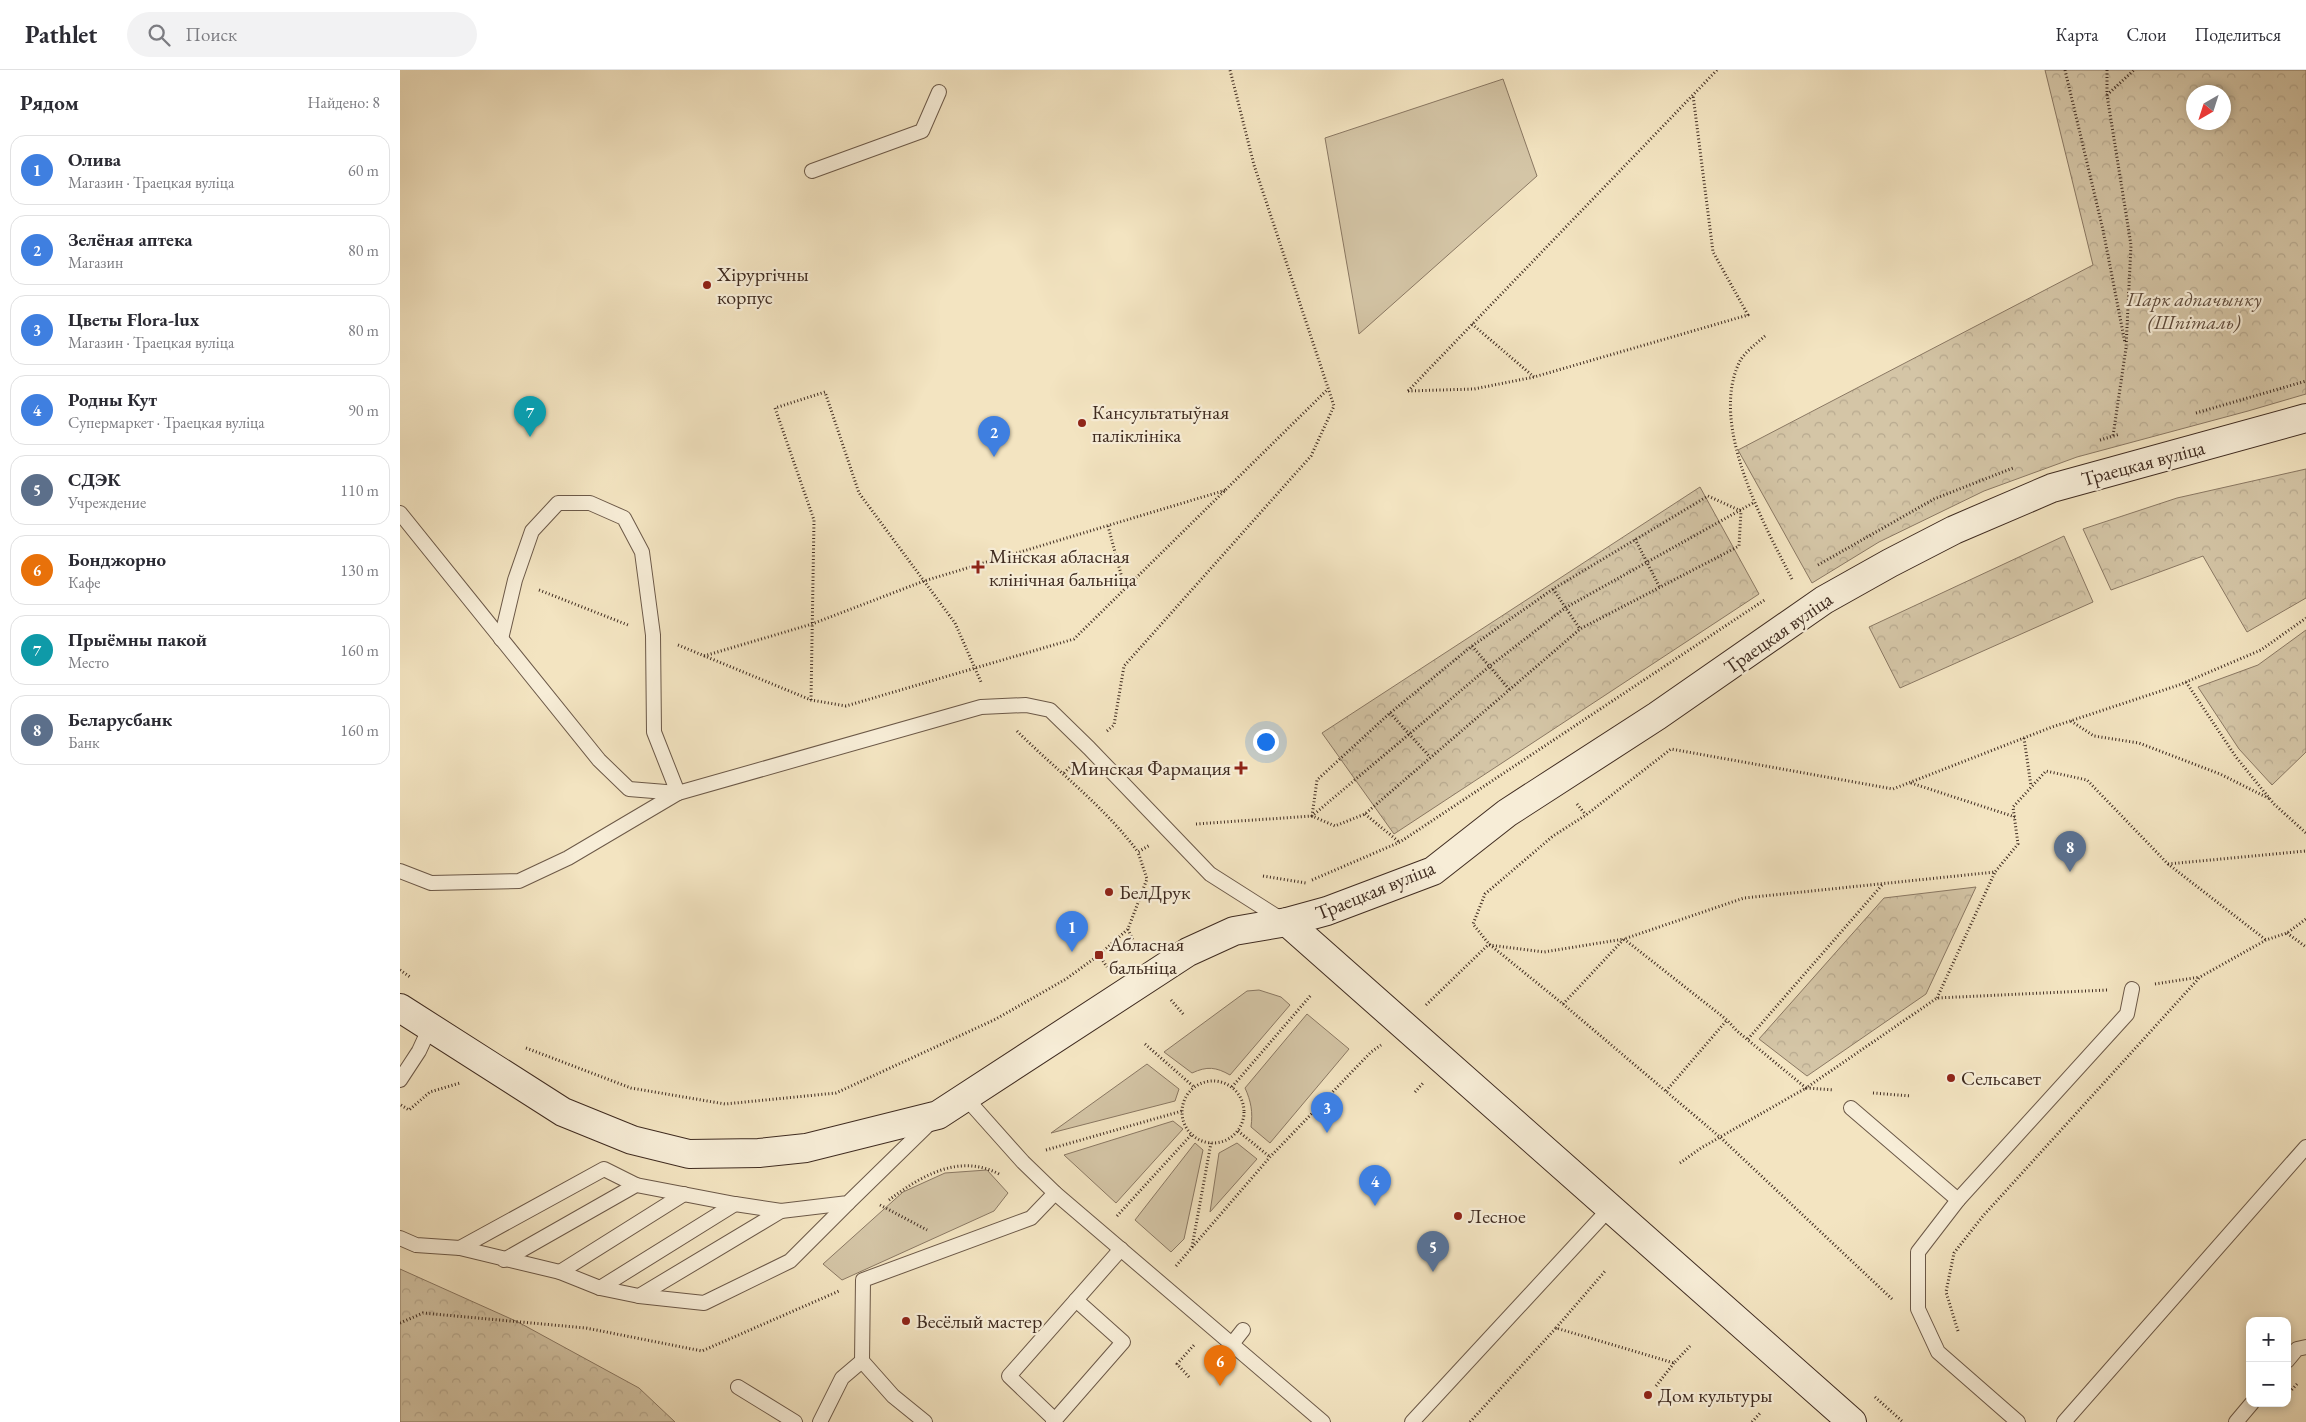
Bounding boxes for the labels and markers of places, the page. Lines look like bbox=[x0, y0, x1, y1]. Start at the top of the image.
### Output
place label: Хірургічны корпус bbox=[716, 261, 809, 310]
marker: Хірургічны корпус bbox=[701, 279, 713, 291]
pin: 7 bbox=[514, 396, 546, 437]
place label: Кансультатыўная паліклініка bbox=[1092, 399, 1229, 448]
pin: 2 bbox=[978, 416, 1010, 457]
marker: Кансультатыўная паліклініка bbox=[1076, 417, 1088, 429]
place label: Мінская абласная клінічная бальніца bbox=[989, 543, 1137, 592]
marker: Мінская абласная клінічная бальніца bbox=[971, 560, 985, 574]
place label: Минская Фармация bbox=[1070, 755, 1231, 781]
marker: Минская Фармация bbox=[1235, 762, 1247, 774]
pin: 8 bbox=[2054, 831, 2086, 872]
place label: БелДрук bbox=[1119, 879, 1191, 905]
marker: БелДрук bbox=[1103, 886, 1115, 898]
pin: 1 bbox=[1056, 911, 1088, 952]
place label: Абласная бальніца bbox=[1108, 931, 1184, 980]
marker: Абласная бальніца bbox=[1093, 949, 1105, 961]
place label: Сельсавет bbox=[1961, 1065, 2041, 1091]
marker: Сельсавет bbox=[1945, 1072, 1957, 1084]
pin: 3 bbox=[1311, 1092, 1343, 1133]
pin: 4 bbox=[1359, 1165, 1391, 1206]
place label: Лесное bbox=[1468, 1203, 1526, 1229]
marker: Лесное bbox=[1452, 1210, 1464, 1222]
pin: 5 bbox=[1417, 1231, 1449, 1272]
place label: Весёлый мастер bbox=[916, 1308, 1042, 1334]
marker: Весёлый мастер bbox=[900, 1315, 912, 1327]
pin: 6 bbox=[1204, 1345, 1236, 1386]
place label: Дом культуры bbox=[1658, 1382, 1772, 1408]
marker: Дом культуры bbox=[1642, 1389, 1654, 1401]

